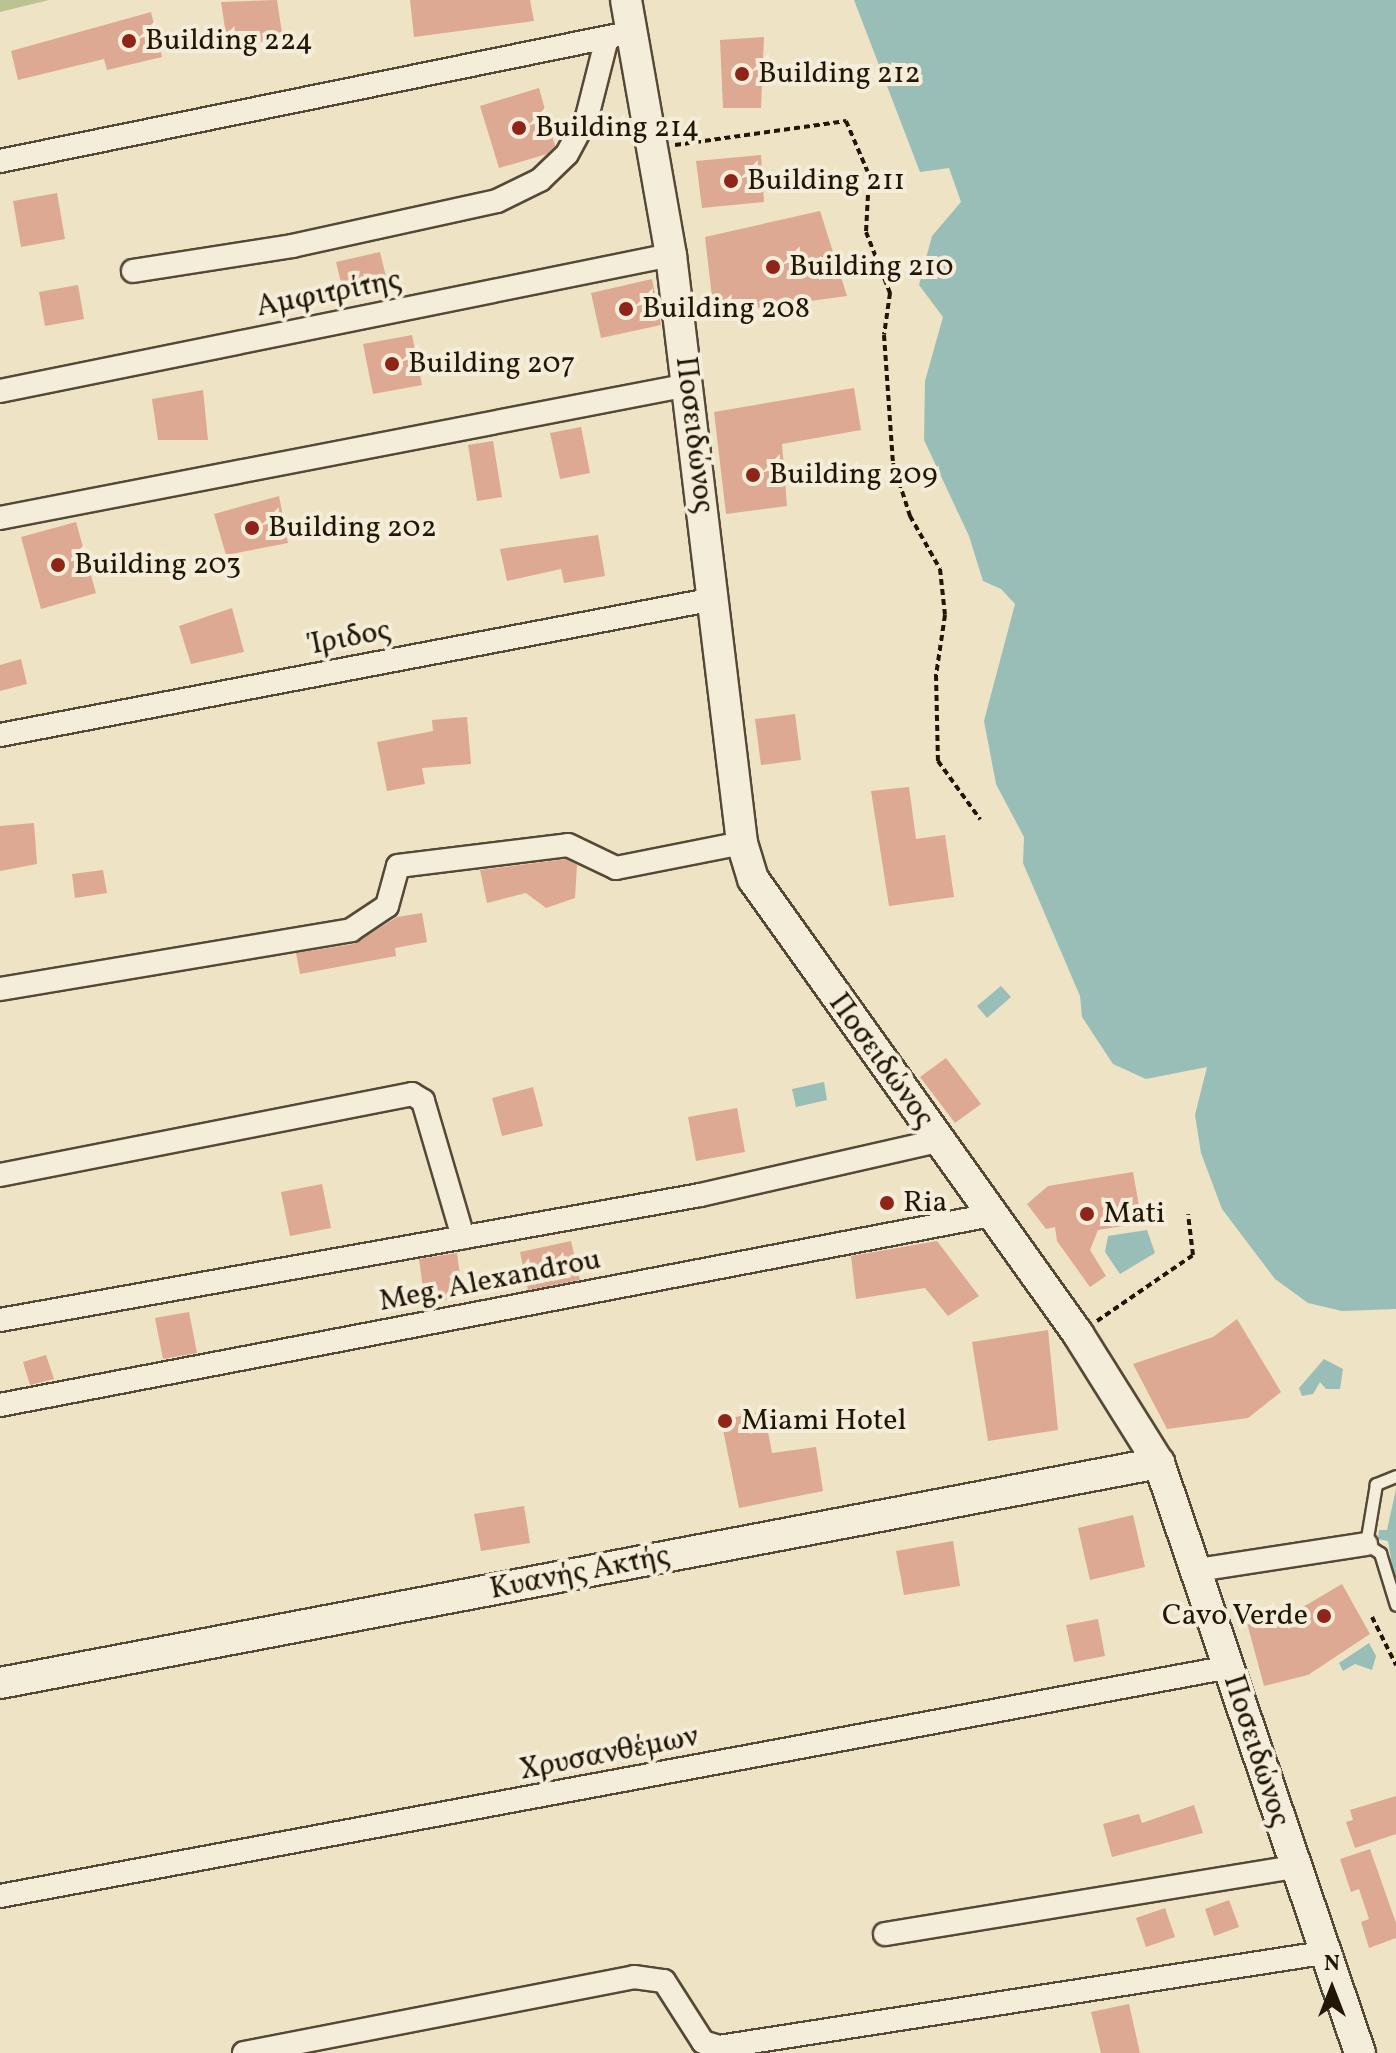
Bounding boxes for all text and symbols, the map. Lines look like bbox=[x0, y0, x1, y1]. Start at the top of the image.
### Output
place label: Building 224 bbox=[145, 23, 313, 59]
marker: Building 224 bbox=[120, 32, 138, 50]
place label: Building 212 bbox=[758, 56, 921, 92]
marker: Building 212 bbox=[733, 65, 751, 83]
place label: Building 214 bbox=[535, 110, 699, 146]
marker: Building 214 bbox=[510, 119, 528, 137]
place label: Building 211 bbox=[747, 163, 905, 199]
marker: Building 211 bbox=[722, 172, 740, 190]
place label: Building 210 bbox=[789, 249, 954, 285]
marker: Building 210 bbox=[764, 258, 782, 276]
street label: Αμφιτρίτης bbox=[253, 262, 405, 326]
place label: Building 208 bbox=[642, 291, 810, 327]
marker: Building 208 bbox=[617, 300, 635, 318]
place label: Building 207 bbox=[408, 346, 575, 382]
street label: Ποσειδώνος bbox=[667, 354, 721, 516]
marker: Building 207 bbox=[383, 355, 401, 373]
place label: Building 209 bbox=[769, 457, 938, 493]
marker: Building 209 bbox=[744, 466, 762, 484]
place label: Building 202 bbox=[268, 510, 437, 546]
marker: Building 202 bbox=[243, 519, 261, 537]
place label: Building 203 bbox=[74, 547, 241, 583]
marker: Building 203 bbox=[49, 556, 67, 574]
street label: Ίριδος bbox=[308, 613, 394, 663]
street label: Ποσειδώνος bbox=[820, 987, 942, 1135]
place label: Ria bbox=[903, 1185, 947, 1221]
marker: Ria bbox=[878, 1194, 896, 1212]
place label: Mati bbox=[1103, 1196, 1165, 1232]
marker: Mati bbox=[1078, 1205, 1096, 1223]
street label: Meg. Alexandrou bbox=[376, 1242, 604, 1320]
place label: Miami Hotel bbox=[741, 1403, 906, 1439]
marker: Miami Hotel bbox=[716, 1412, 734, 1430]
street label: Κυανής Ακτής bbox=[487, 1538, 673, 1608]
place label: Cavo Verde bbox=[1161, 1598, 1308, 1634]
marker: Cavo Verde bbox=[1315, 1607, 1333, 1625]
street label: Ποσειδώνος bbox=[1214, 1670, 1298, 1832]
street label: Χρυσανθέμων bbox=[517, 1719, 701, 1789]
north arrow bbox=[1292, 1949, 1372, 2029]
text: N bbox=[1324, 1949, 1340, 1980]

